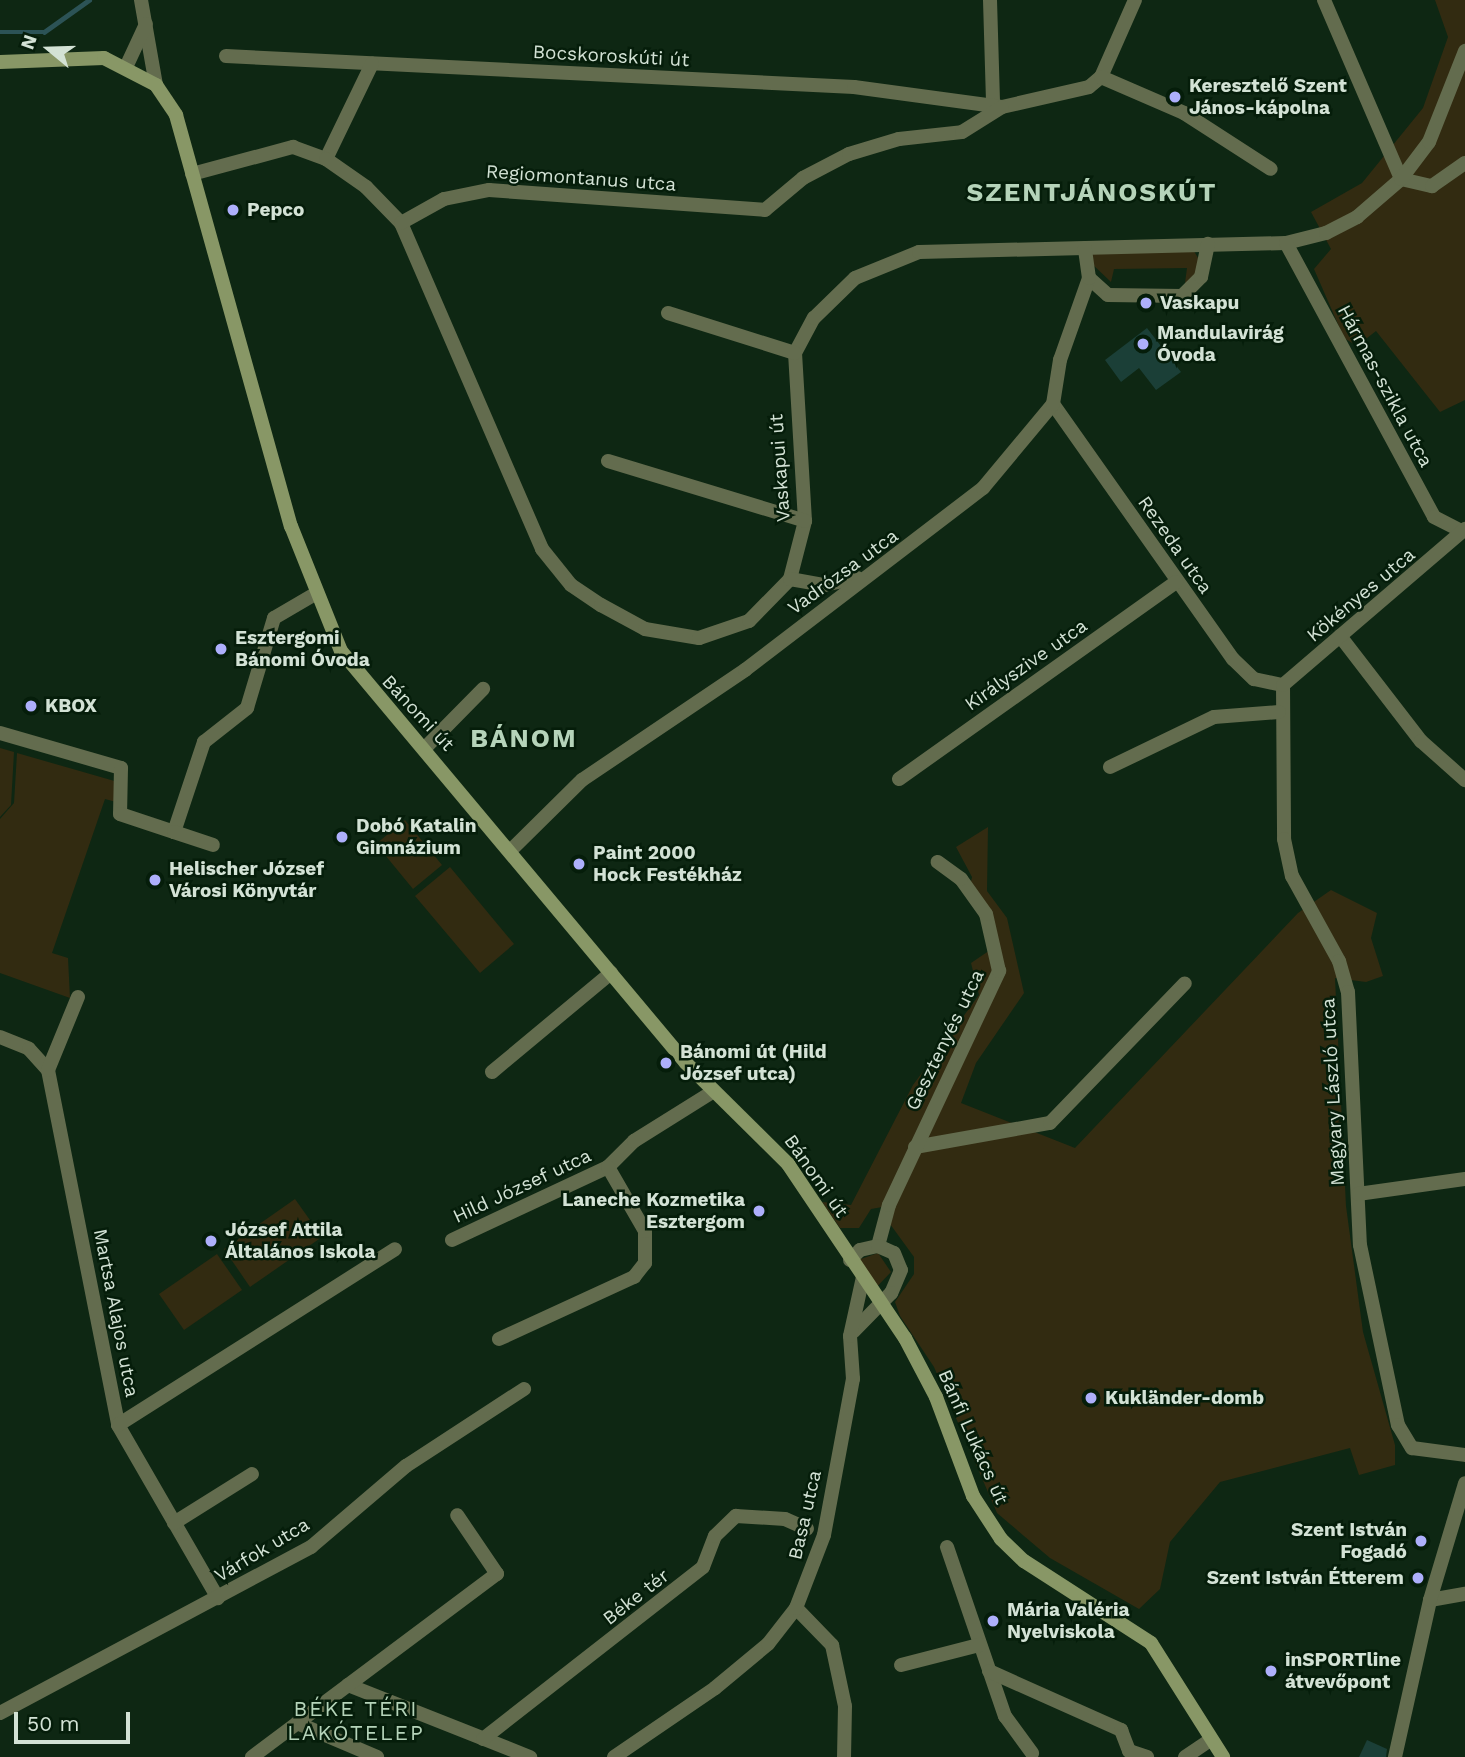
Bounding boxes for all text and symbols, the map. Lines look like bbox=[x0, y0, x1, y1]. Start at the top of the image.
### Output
north arrow bbox=[14, 14, 84, 84]
text: N bbox=[16, 32, 42, 52]
street label: Bocskoroskúti út bbox=[532, 41, 690, 71]
place label: Keresztelő Szent János-kápolna bbox=[1189, 75, 1347, 119]
marker: Keresztelő Szent János-kápolna bbox=[1167, 89, 1183, 105]
street label: Regiomontanus utca bbox=[485, 160, 677, 196]
district label: SZENTJÁNOSKÚT bbox=[968, 177, 1216, 209]
place label: Pepco bbox=[247, 199, 304, 221]
marker: Pepco bbox=[225, 202, 241, 218]
place label: Vaskapu bbox=[1160, 292, 1239, 314]
marker: Vaskapu bbox=[1138, 295, 1154, 311]
street label: Hármas-szikla utca bbox=[1332, 301, 1438, 471]
place label: Mandulavirág Óvoda bbox=[1157, 322, 1284, 366]
marker: Mandulavirág Óvoda bbox=[1135, 336, 1151, 352]
street label: Vaskapui út bbox=[765, 413, 795, 523]
street label: Rezeda utca bbox=[1133, 492, 1217, 598]
street label: Vadrózsa utca bbox=[783, 524, 903, 620]
street label: Kökényes utca bbox=[1302, 543, 1420, 647]
street label: Királyszive utca bbox=[960, 614, 1092, 716]
place label: Esztergomi Bánomi Óvoda bbox=[235, 627, 370, 671]
marker: Esztergomi Bánomi Óvoda bbox=[213, 641, 229, 657]
street label: Bánomi út bbox=[377, 670, 459, 756]
place label: KBOX bbox=[45, 695, 97, 717]
marker: KBOX bbox=[23, 698, 39, 714]
district label: BÁNOM bbox=[471, 723, 577, 755]
place label: Dobó Katalin Gimnázium bbox=[356, 815, 476, 859]
marker: Dobó Katalin Gimnázium bbox=[334, 829, 350, 845]
place label: Paint 2000 Hock Festékház bbox=[593, 842, 742, 886]
marker: Paint 2000 Hock Festékház bbox=[571, 856, 587, 872]
place label: Helischer József Városi Könyvtár bbox=[169, 858, 325, 902]
marker: Helischer József Városi Könyvtár bbox=[147, 872, 163, 888]
street label: Gesztenyés utca bbox=[901, 966, 989, 1114]
street label: Magyary László utca bbox=[1317, 997, 1349, 1187]
place label: Bánomi út (Hild József utca) bbox=[680, 1041, 827, 1085]
marker: Bánomi út (Hild József utca) bbox=[658, 1055, 674, 1071]
street label: Bánomi út bbox=[779, 1130, 853, 1222]
street label: Hild József utca bbox=[449, 1144, 595, 1228]
place label: Laneche Kozmetika Esztergom bbox=[562, 1189, 745, 1233]
marker: Laneche Kozmetika Esztergom bbox=[751, 1203, 767, 1219]
place label: József Attila Általános Iskola bbox=[225, 1219, 375, 1263]
street label: Martsa Alajos utca bbox=[88, 1226, 144, 1400]
marker: József Attila Általános Iskola bbox=[203, 1233, 219, 1249]
street label: Bánfi Lukács út bbox=[933, 1366, 1013, 1508]
place label: Kukländer-domb bbox=[1105, 1387, 1264, 1409]
marker: Kukländer-domb bbox=[1083, 1390, 1099, 1406]
street label: Basa utca bbox=[784, 1468, 826, 1562]
street label: Várfok utca bbox=[210, 1513, 314, 1587]
place label: Szent István Fogadó bbox=[1291, 1519, 1407, 1563]
marker: Szent István Fogadó bbox=[1413, 1533, 1429, 1549]
street label: Béke tér bbox=[598, 1564, 674, 1630]
place label: Szent István Étterem bbox=[1207, 1567, 1404, 1589]
marker: Szent István Étterem bbox=[1410, 1570, 1426, 1586]
place label: Mária Valéria Nyelviskola bbox=[1007, 1599, 1130, 1643]
marker: Mária Valéria Nyelviskola bbox=[985, 1613, 1001, 1629]
place label: inSPORTline átvevőpont bbox=[1285, 1649, 1401, 1693]
marker: inSPORTline átvevőpont bbox=[1263, 1663, 1279, 1679]
district label: BÉKE TÉRI LAKÓTELEP bbox=[288, 1696, 424, 1746]
scale bar bbox=[18, 1698, 133, 1742]
text: 50 m bbox=[27, 1711, 79, 1736]

